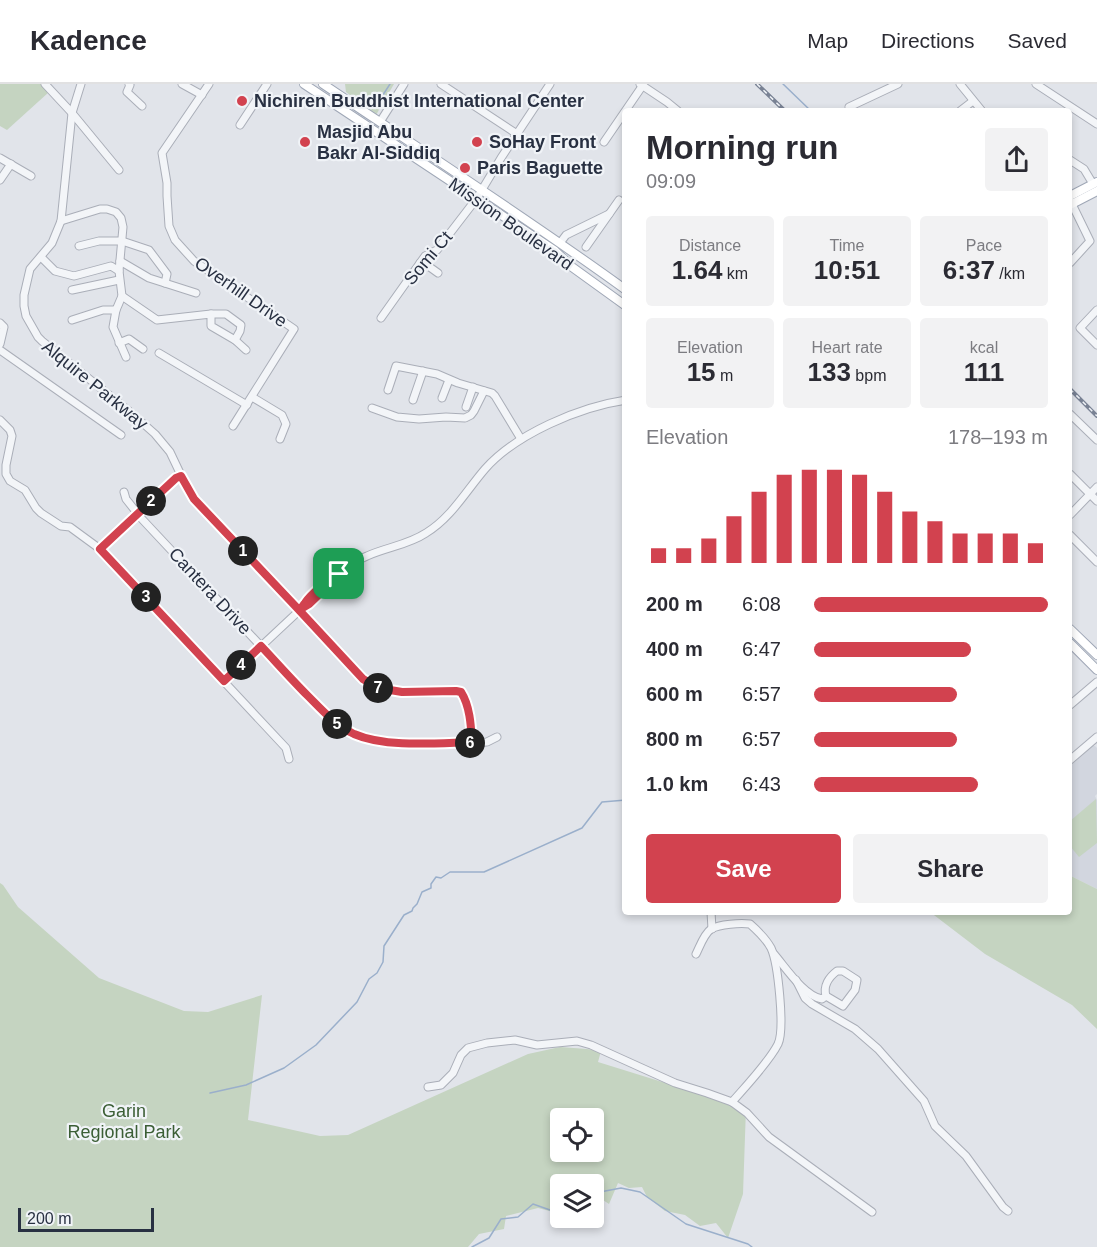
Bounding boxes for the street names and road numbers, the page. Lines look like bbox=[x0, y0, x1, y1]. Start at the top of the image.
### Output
street label: Mission Boulevard bbox=[445, 174, 577, 274]
street label: Somi Ct bbox=[400, 227, 456, 289]
street label: Overhill Drive bbox=[191, 253, 291, 331]
street label: Alquire Parkway bbox=[38, 336, 152, 434]
street label: Cantera Drive bbox=[165, 544, 255, 638]

